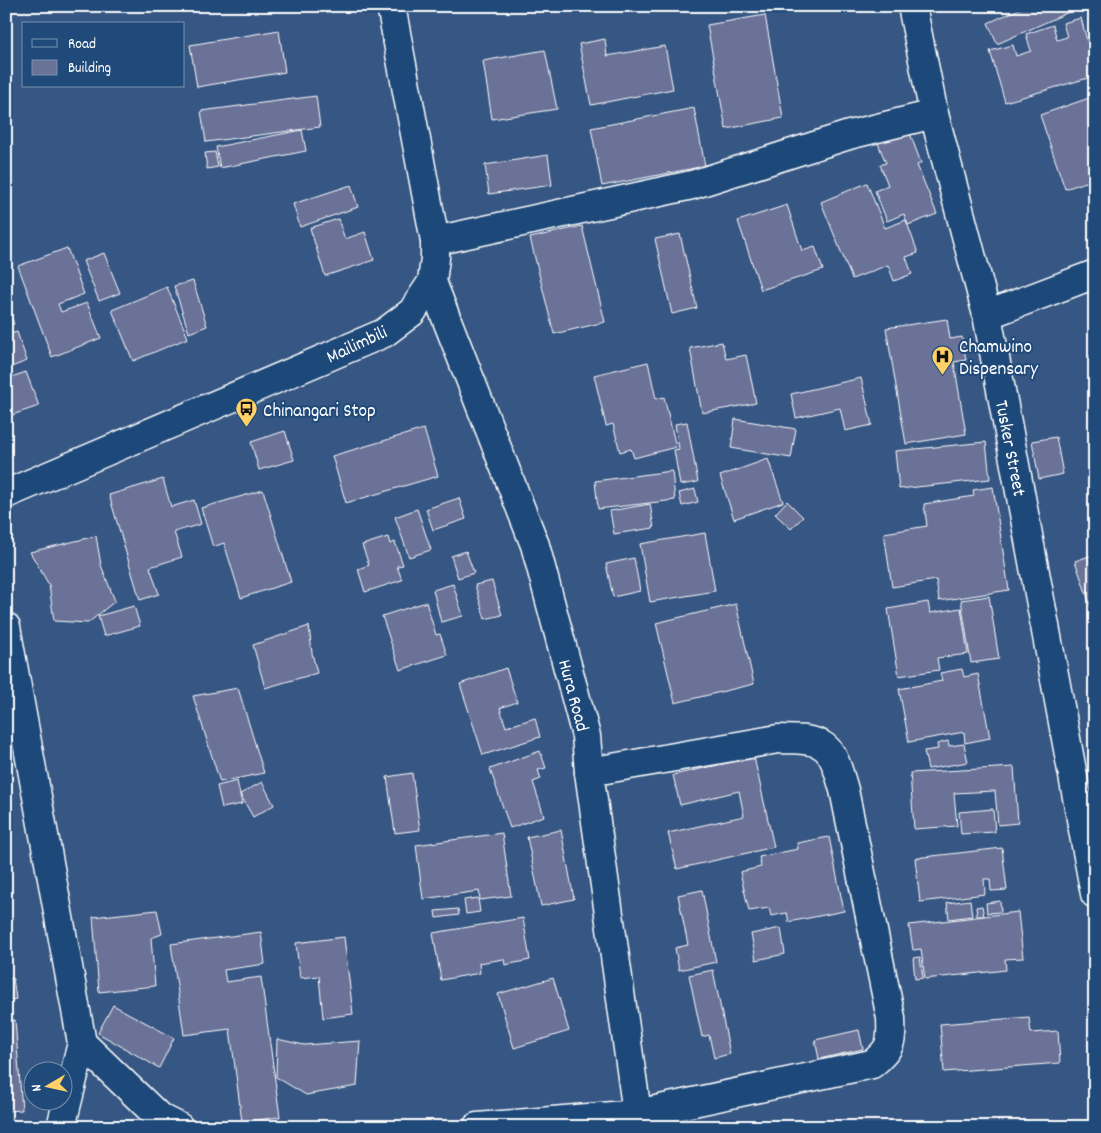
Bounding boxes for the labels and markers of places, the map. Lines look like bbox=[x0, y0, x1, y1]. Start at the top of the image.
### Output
place label: Chamwino Dispensary bbox=[959, 335, 1038, 384]
hospital icon: Chamwino Dispensary bbox=[931, 344, 955, 375]
bus stop icon: Chinangari Stop bbox=[235, 397, 259, 428]
place label: Chinangari Stop bbox=[263, 399, 376, 426]

